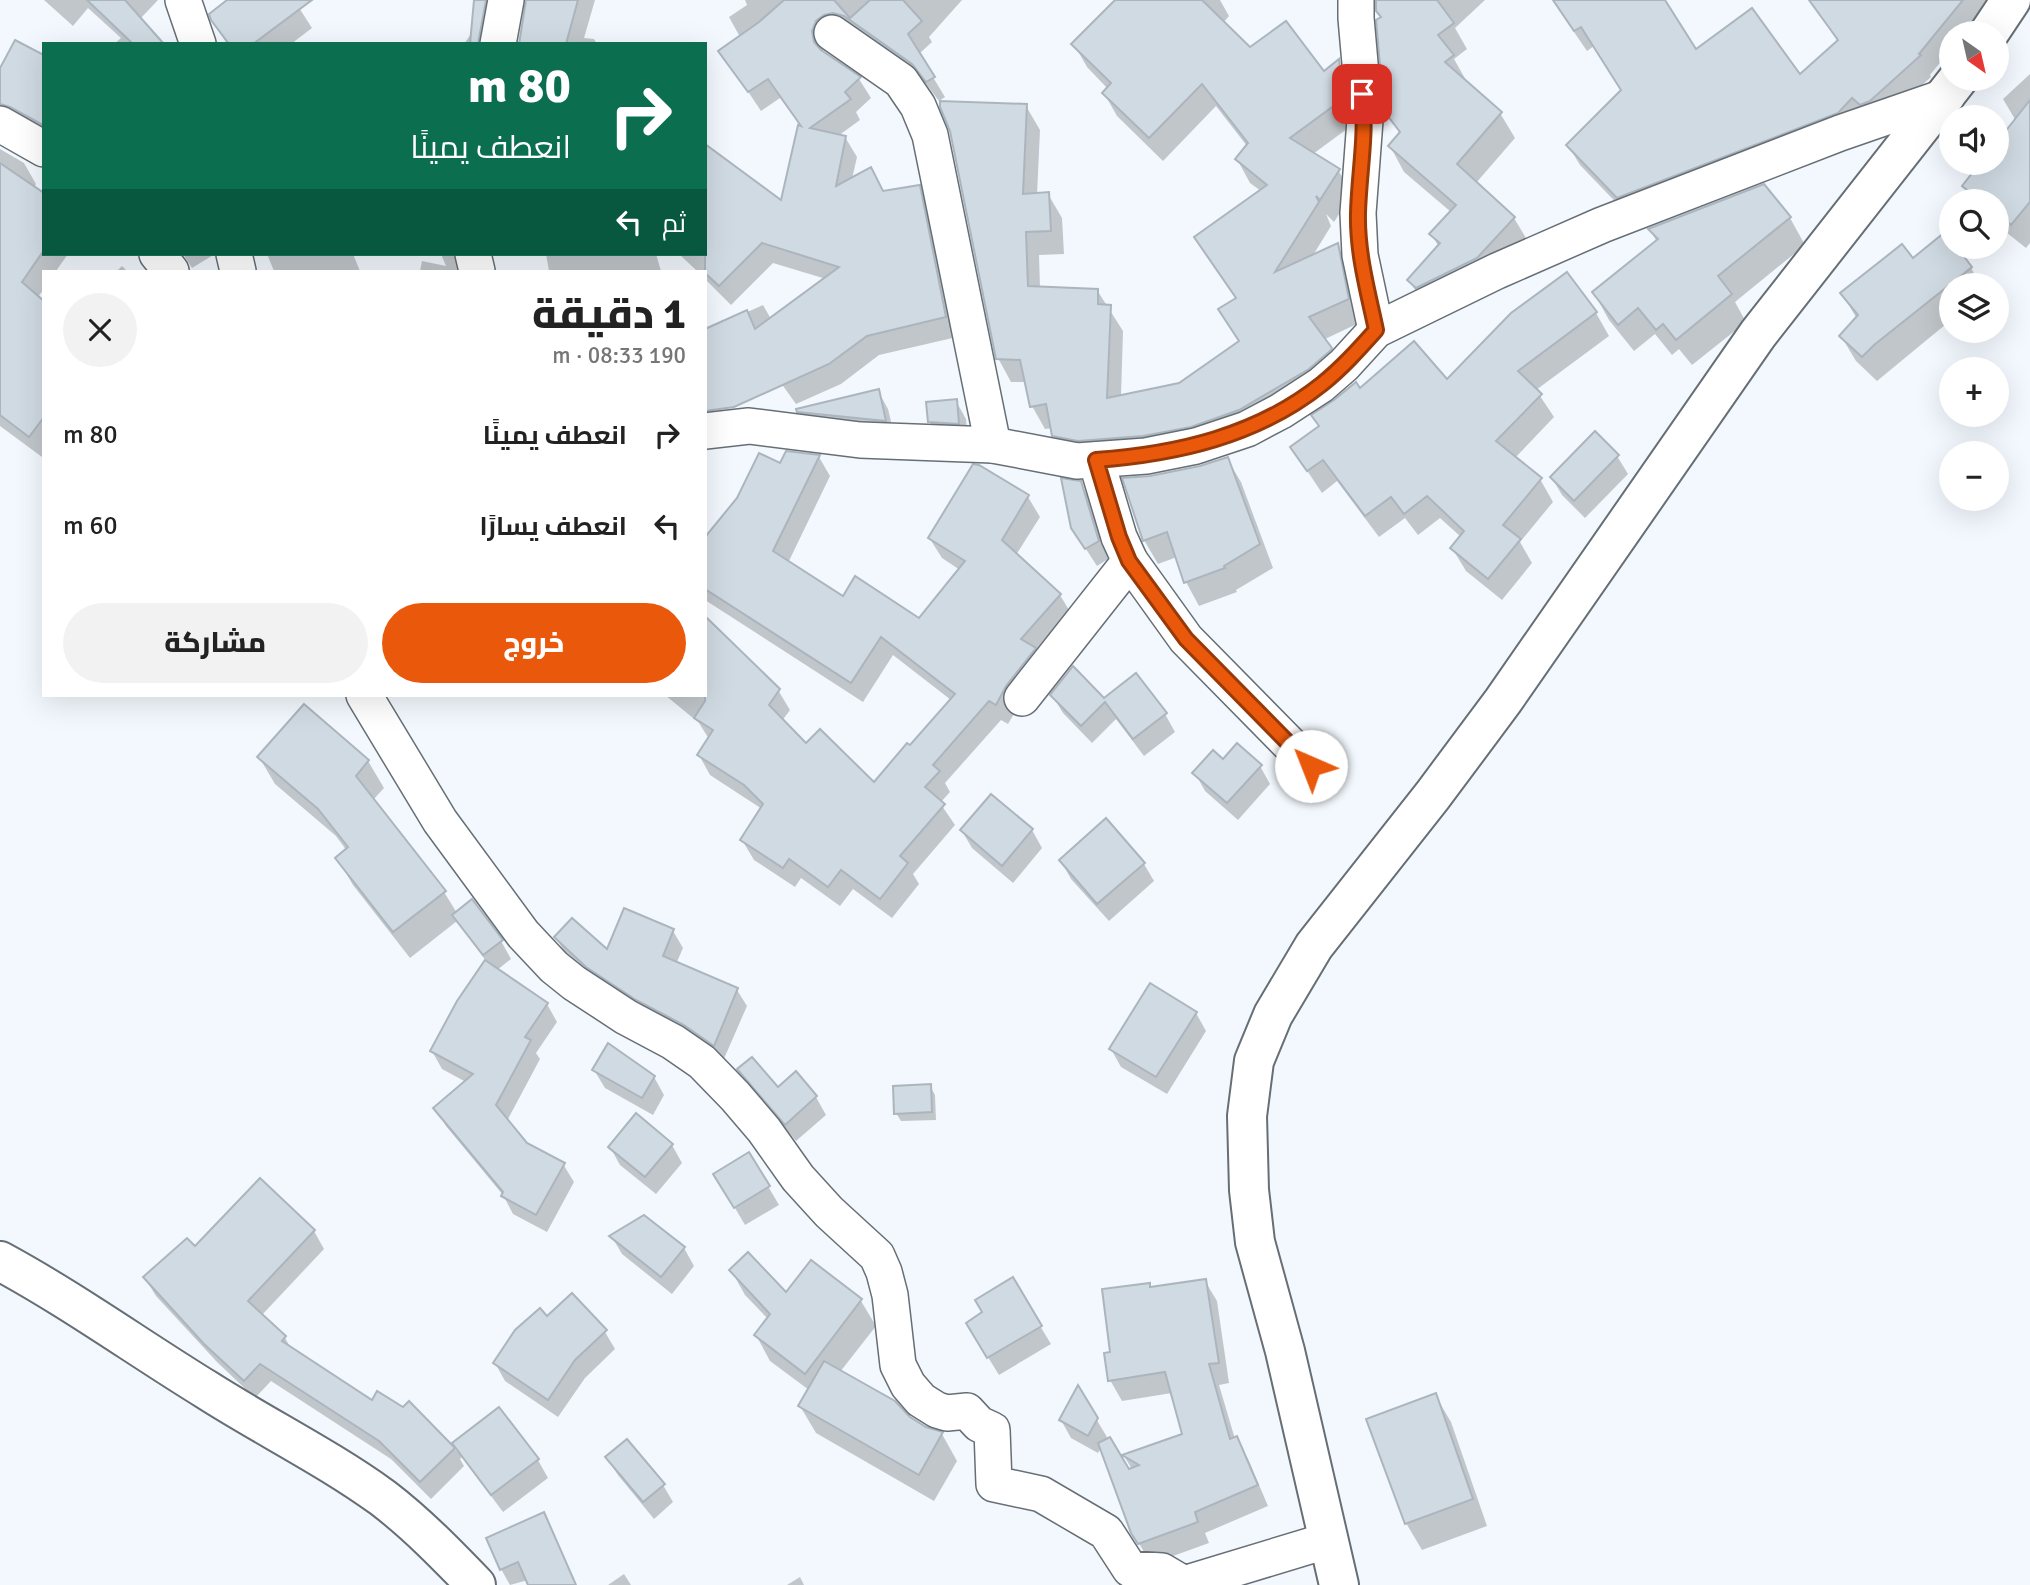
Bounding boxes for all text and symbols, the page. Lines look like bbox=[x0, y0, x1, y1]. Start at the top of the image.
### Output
north arrow bbox=[1939, 21, 2009, 91]
map controls bbox=[1939, 21, 2009, 511]
text: 80 m bbox=[468, 56, 571, 116]
pin bbox=[1332, 64, 1392, 124]
icon: right bbox=[595, 70, 686, 161]
icon: arrive bbox=[1343, 75, 1381, 113]
button: sound bbox=[1939, 105, 2009, 175]
text: انعطف يمينًا bbox=[410, 128, 571, 167]
button: search bbox=[1939, 189, 2009, 259]
icon: left bbox=[610, 203, 648, 241]
text: ثم bbox=[662, 208, 686, 240]
button: layers bbox=[1939, 273, 2009, 343]
text: 1 دقيقة bbox=[532, 289, 686, 340]
button: close bbox=[63, 293, 137, 367]
text: 190 m · 08:33 bbox=[552, 341, 686, 370]
button: + bbox=[1939, 357, 2009, 427]
icon: right bbox=[648, 416, 686, 454]
text: 80 m bbox=[63, 419, 118, 451]
text: انعطف يمينًا bbox=[483, 420, 627, 452]
button: − bbox=[1939, 441, 2009, 511]
icon: left bbox=[648, 507, 686, 545]
text: 60 m bbox=[63, 510, 118, 542]
text: انعطف يسارًا bbox=[479, 511, 627, 543]
button: مشاركة bbox=[63, 603, 368, 683]
button: خروج bbox=[382, 603, 686, 683]
position arrow bbox=[1274, 729, 1348, 803]

